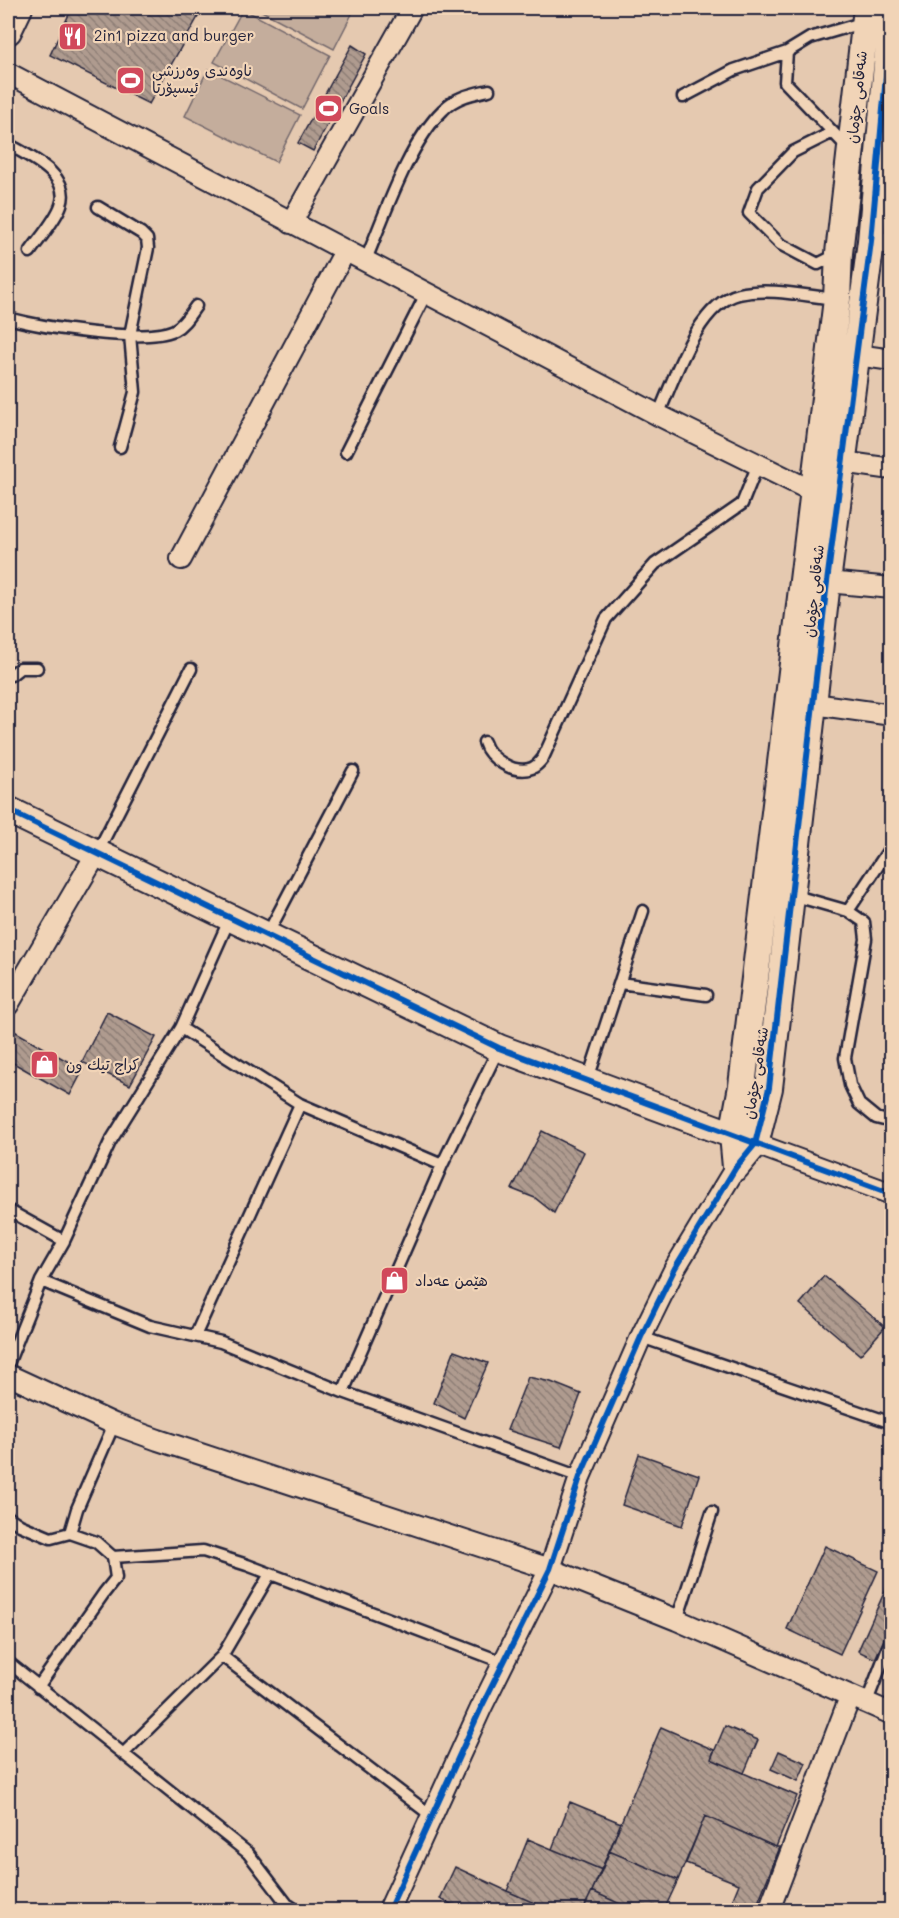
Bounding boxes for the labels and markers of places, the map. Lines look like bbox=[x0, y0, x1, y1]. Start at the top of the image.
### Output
restaurant icon: 2in1 pizza and burger bbox=[57, 20, 89, 52]
place label: 2in1 pizza and burger bbox=[94, 25, 254, 45]
place label: ناوەندی وەرزشی ئیسپۆرتا bbox=[152, 60, 252, 98]
sports icon: ناوەندی وەرزشی ئیسپۆرتا bbox=[115, 64, 147, 96]
sports icon: Goals bbox=[312, 93, 344, 125]
place label: Goals bbox=[349, 98, 389, 118]
shop icon: كراج تيك ون bbox=[29, 1049, 61, 1081]
place label: كراج تيك ون bbox=[66, 1054, 139, 1075]
shop icon: هێمن عەداد bbox=[378, 1265, 410, 1297]
place label: هێمن عەداد bbox=[415, 1270, 488, 1290]

